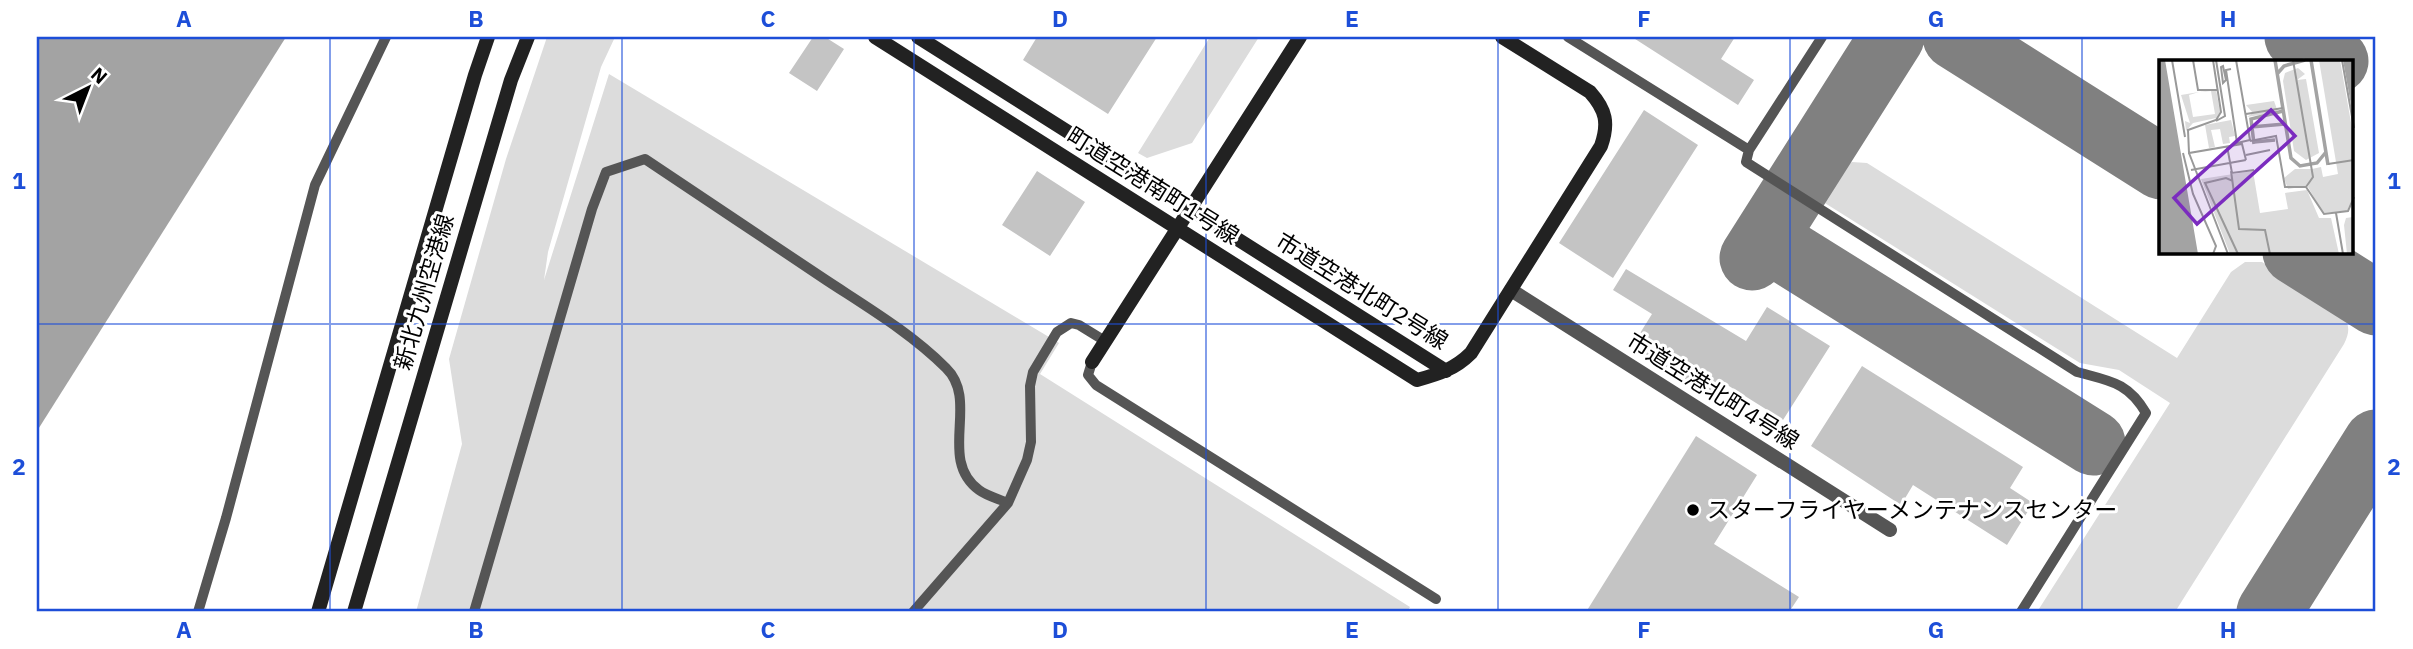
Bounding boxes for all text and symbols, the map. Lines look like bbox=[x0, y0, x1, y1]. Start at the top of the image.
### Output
text: A bbox=[176, 3, 192, 33]
text: B bbox=[468, 3, 484, 33]
text: C bbox=[761, 3, 776, 33]
text: D bbox=[1052, 3, 1068, 33]
text: E bbox=[1345, 3, 1359, 33]
text: F bbox=[1637, 3, 1651, 33]
text: G bbox=[1928, 3, 1944, 33]
text: H bbox=[2220, 3, 2236, 33]
north arrow bbox=[52, 52, 122, 122]
inset map bbox=[2159, 60, 2354, 254]
text: N bbox=[86, 62, 113, 89]
street label: 町道空港南町1号線 bbox=[1062, 120, 1245, 250]
text: 1 bbox=[12, 165, 26, 195]
text: 1 bbox=[2387, 165, 2401, 195]
street label: 新北九州空港線 bbox=[386, 210, 460, 373]
street label: 市道空港北町2号線 bbox=[1271, 225, 1454, 355]
street label: 市道空港北町4号線 bbox=[1622, 325, 1805, 455]
text: 2 bbox=[12, 451, 26, 481]
text: 2 bbox=[2387, 451, 2401, 481]
place label: スターフライヤーメンテナンスセンター bbox=[1707, 494, 2118, 524]
marker: スターフライヤーメンテナンスセンター bbox=[1685, 502, 1701, 518]
text: A bbox=[176, 614, 192, 644]
text: B bbox=[468, 614, 484, 644]
text: C bbox=[761, 614, 776, 644]
text: D bbox=[1052, 614, 1068, 644]
text: E bbox=[1345, 614, 1359, 644]
text: F bbox=[1637, 614, 1651, 644]
text: G bbox=[1928, 614, 1944, 644]
text: H bbox=[2220, 614, 2236, 644]

